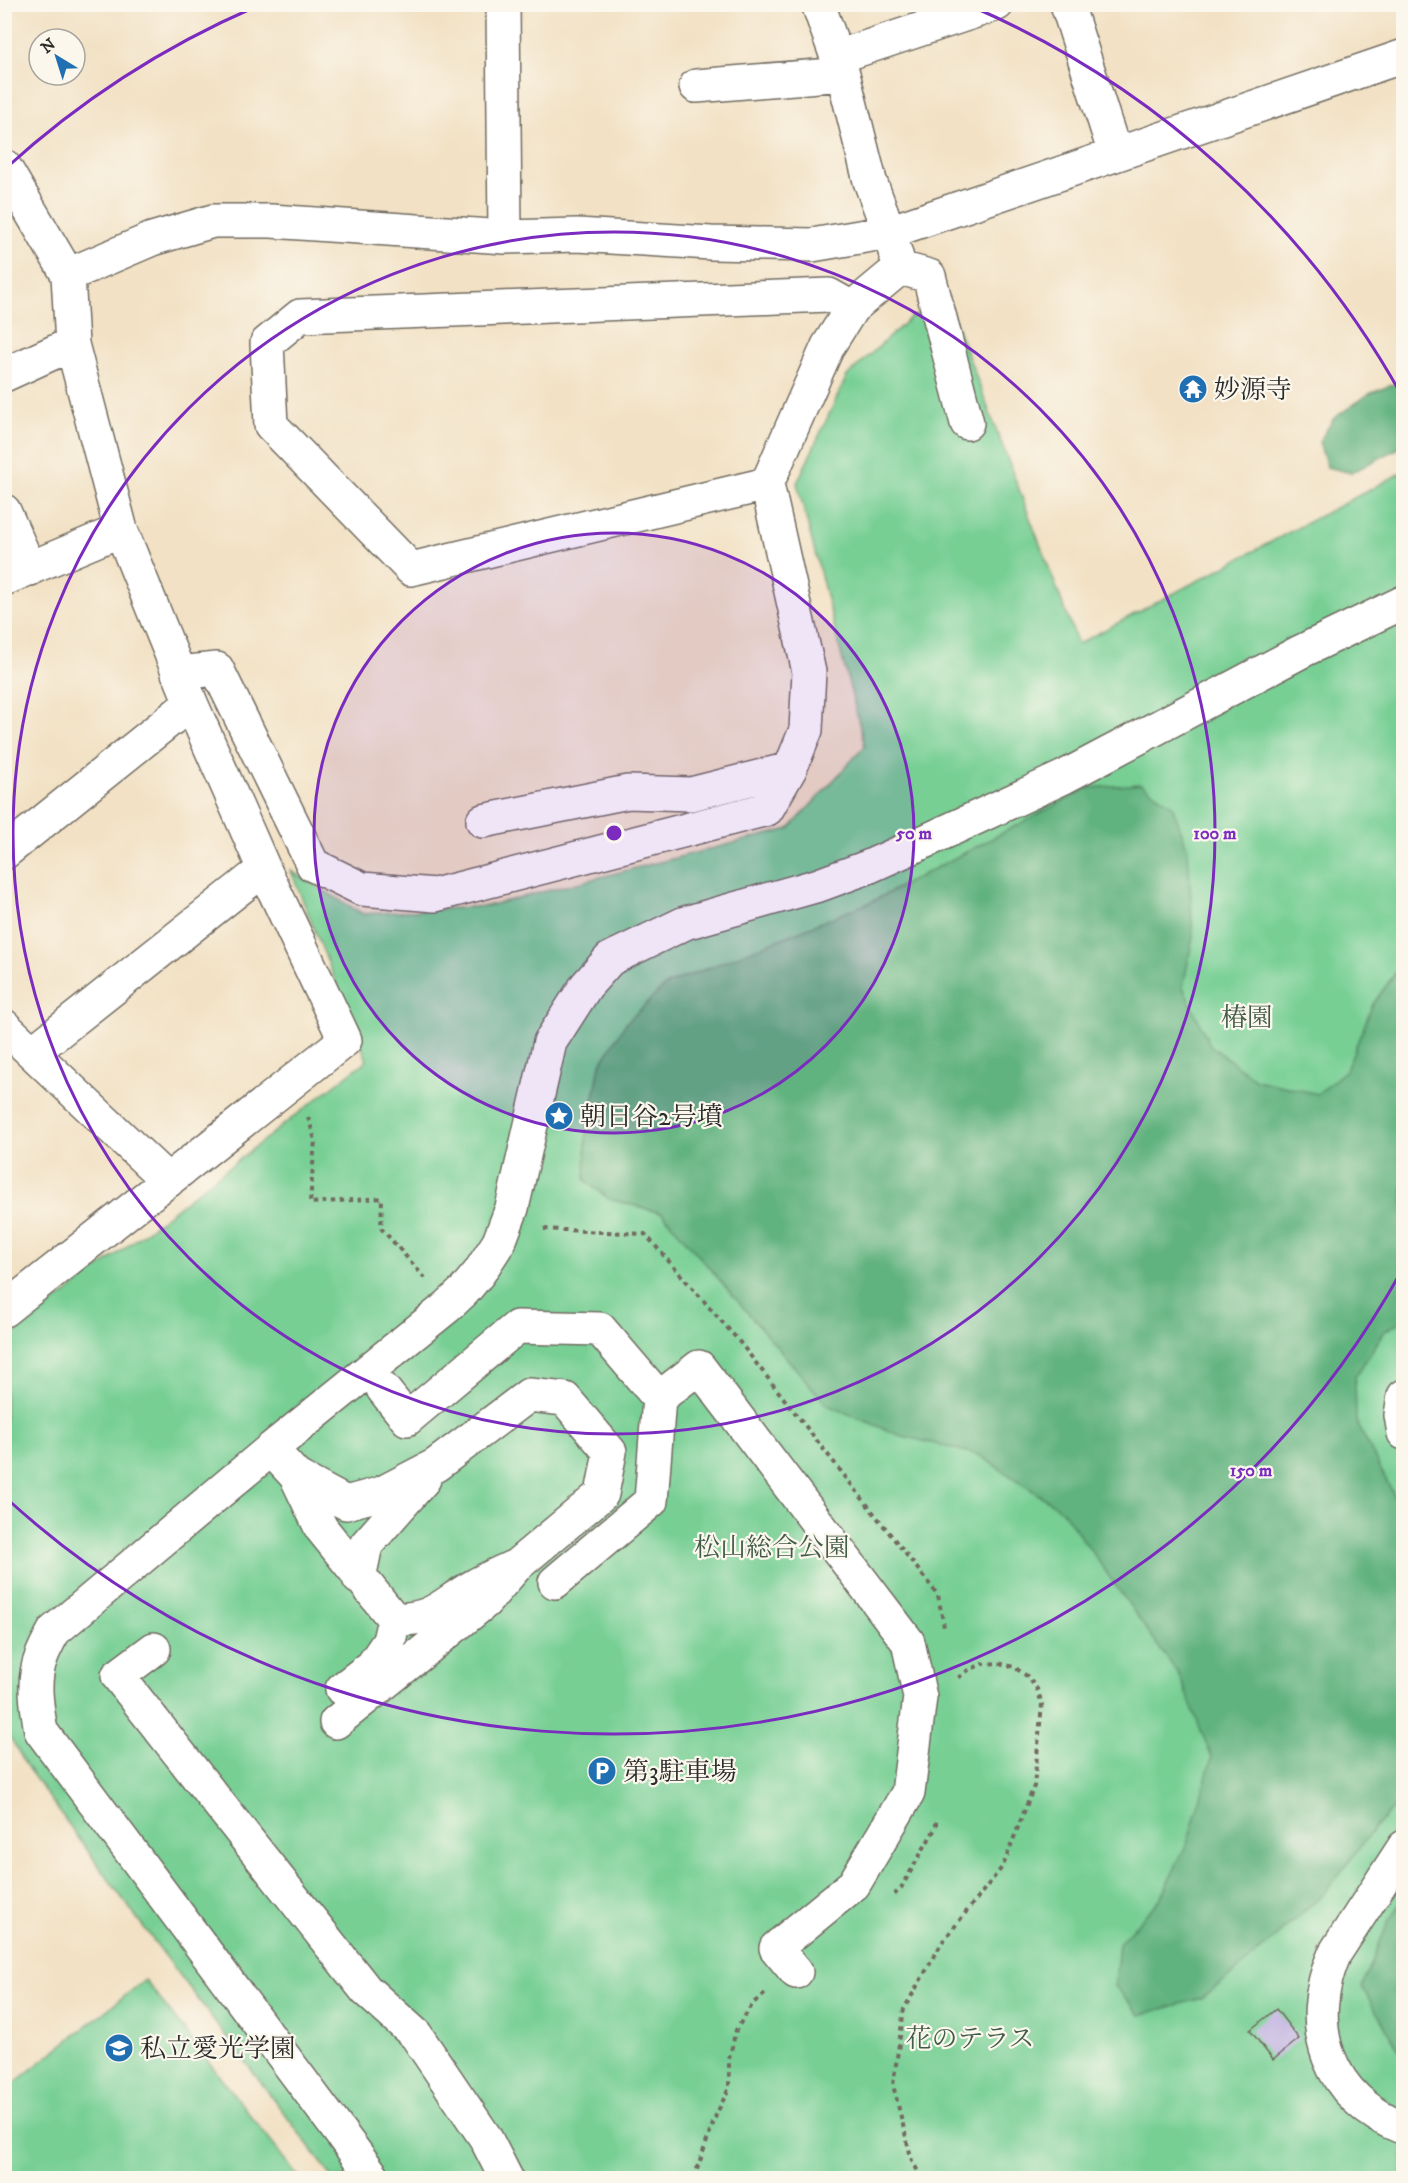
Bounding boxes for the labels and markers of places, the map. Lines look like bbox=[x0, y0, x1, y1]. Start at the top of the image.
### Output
temple icon: 妙源寺 bbox=[1177, 373, 1209, 405]
place label: 妙源寺 bbox=[1214, 374, 1292, 407]
centre of rings bbox=[604, 823, 624, 843]
place icon: 朝日谷2号墳 bbox=[543, 1100, 575, 1132]
place label: 朝日谷2号墳 bbox=[580, 1101, 723, 1134]
parking icon: 第3駐車場 bbox=[586, 1755, 618, 1787]
place label: 第3駐車場 bbox=[623, 1756, 737, 1789]
school or university icon: 私立愛光学園 bbox=[103, 2032, 135, 2064]
place label: 私立愛光学園 bbox=[140, 2033, 296, 2066]

